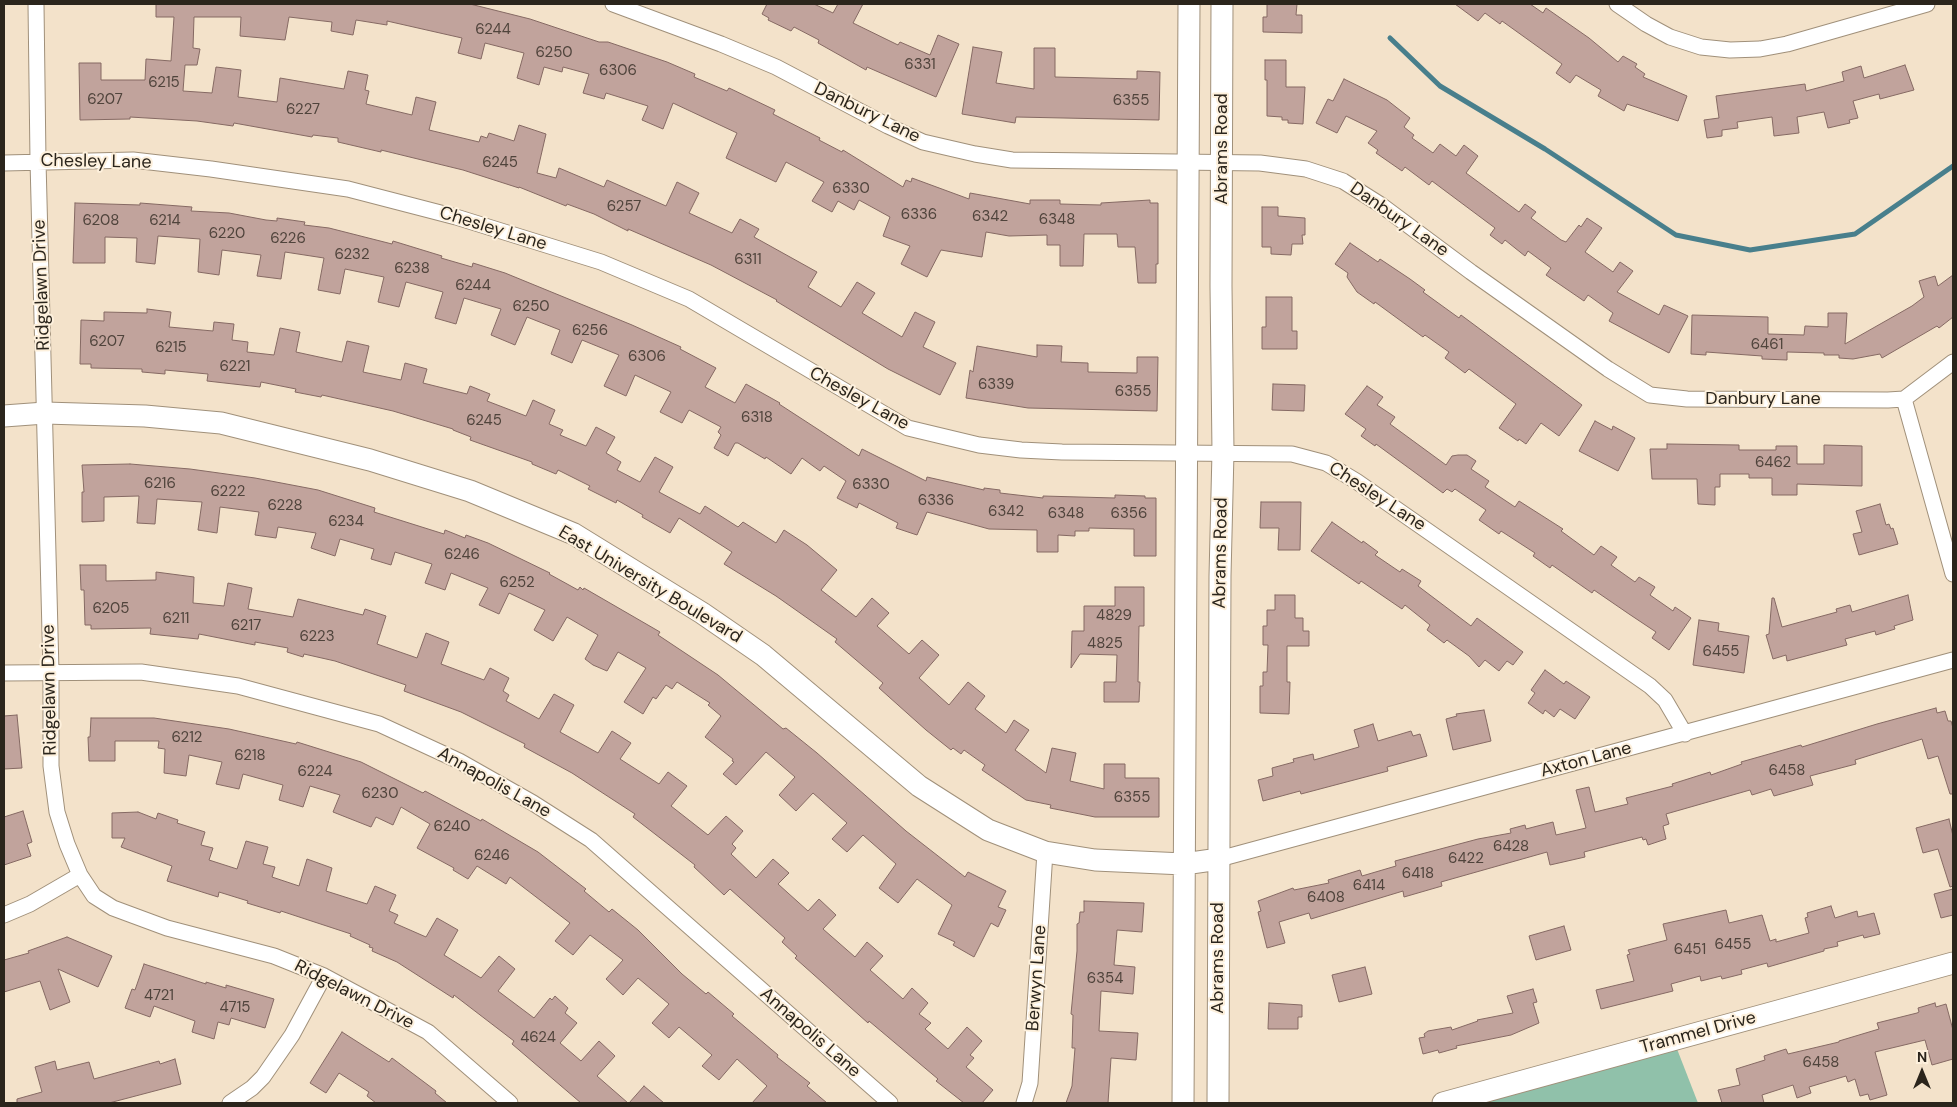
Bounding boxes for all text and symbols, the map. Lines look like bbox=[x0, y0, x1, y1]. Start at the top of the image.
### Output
house number: 6244 bbox=[475, 21, 511, 39]
house number: 6250 bbox=[535, 44, 573, 62]
house number: 6331 bbox=[904, 56, 936, 74]
house number: 6306 bbox=[599, 62, 637, 80]
house number: 6215 bbox=[148, 74, 180, 92]
street label: Danbury Lane bbox=[810, 78, 924, 148]
house number: 6207 bbox=[87, 91, 123, 109]
house number: 6355 bbox=[1113, 92, 1149, 110]
street label: Abrams Road bbox=[1211, 93, 1233, 205]
house number: 6227 bbox=[286, 101, 320, 119]
street label: Chesley Lane bbox=[40, 150, 152, 174]
house number: 6245 bbox=[482, 154, 518, 172]
street label: Danbury Lane bbox=[1346, 178, 1452, 262]
house number: 6330 bbox=[832, 180, 870, 198]
house number: 6257 bbox=[607, 198, 641, 216]
street label: Chesley Lane bbox=[437, 202, 549, 256]
house number: 6336 bbox=[901, 206, 937, 224]
house number: 6342 bbox=[972, 208, 1008, 226]
house number: 6348 bbox=[1039, 211, 1075, 229]
house number: 6208 bbox=[83, 212, 119, 230]
house number: 6214 bbox=[149, 212, 181, 230]
street label: Ridgelawn Drive bbox=[29, 219, 55, 351]
house number: 6220 bbox=[209, 225, 245, 243]
house number: 6226 bbox=[270, 230, 306, 248]
house number: 6232 bbox=[334, 246, 370, 264]
house number: 6311 bbox=[734, 251, 762, 269]
house number: 6238 bbox=[394, 260, 430, 278]
house number: 6244 bbox=[455, 277, 491, 295]
house number: 6250 bbox=[512, 298, 550, 316]
house number: 6256 bbox=[572, 322, 608, 340]
house number: 6207 bbox=[89, 333, 125, 351]
house number: 6461 bbox=[1751, 336, 1783, 354]
house number: 6215 bbox=[155, 339, 187, 357]
house number: 6306 bbox=[628, 348, 666, 366]
house number: 6221 bbox=[220, 358, 250, 376]
street label: Chesley Lane bbox=[805, 363, 913, 435]
house number: 6339 bbox=[978, 376, 1014, 394]
house number: 6355 bbox=[1115, 383, 1151, 401]
street label: Danbury Lane bbox=[1705, 388, 1821, 410]
house number: 6318 bbox=[741, 409, 773, 427]
house number: 6245 bbox=[466, 412, 502, 430]
house number: 6462 bbox=[1755, 454, 1791, 472]
street label: Chesley Lane bbox=[1325, 458, 1429, 536]
house number: 6216 bbox=[144, 475, 176, 493]
house number: 6330 bbox=[852, 476, 890, 494]
house number: 6222 bbox=[211, 483, 245, 501]
house number: 6336 bbox=[918, 492, 954, 510]
house number: 6228 bbox=[267, 497, 303, 515]
street label: Abrams Road bbox=[1209, 497, 1233, 609]
house number: 6342 bbox=[988, 503, 1024, 521]
house number: 6348 bbox=[1048, 505, 1084, 523]
house number: 6356 bbox=[1111, 505, 1147, 523]
house number: 6234 bbox=[328, 513, 364, 531]
street label: East University Boulevard bbox=[554, 522, 746, 648]
house number: 6246 bbox=[444, 546, 480, 564]
house number: 6252 bbox=[499, 574, 535, 592]
house number: 6205 bbox=[93, 600, 129, 618]
house number: 4829 bbox=[1096, 607, 1132, 625]
house number: 6211 bbox=[162, 610, 190, 628]
house number: 6217 bbox=[231, 617, 261, 635]
street label: Ridgelawn Drive bbox=[38, 624, 62, 756]
house number: 6223 bbox=[299, 628, 335, 646]
house number: 4825 bbox=[1087, 635, 1123, 653]
house number: 6455 bbox=[1703, 643, 1739, 661]
house number: 6212 bbox=[172, 729, 202, 747]
street label: Axton Lane bbox=[1538, 737, 1634, 783]
street label: Annapolis Lane bbox=[434, 743, 554, 823]
house number: 6218 bbox=[234, 747, 266, 765]
house number: 6458 bbox=[1769, 762, 1805, 780]
house number: 6224 bbox=[297, 763, 333, 781]
house number: 6230 bbox=[362, 785, 398, 803]
house number: 6355 bbox=[1114, 789, 1150, 807]
house number: 6240 bbox=[434, 818, 470, 836]
house number: 6428 bbox=[1493, 838, 1529, 856]
house number: 6246 bbox=[474, 847, 510, 865]
house number: 6422 bbox=[1448, 850, 1484, 868]
house number: 6418 bbox=[1402, 865, 1434, 883]
house number: 6414 bbox=[1353, 877, 1385, 895]
house number: 6408 bbox=[1307, 889, 1345, 907]
street label: Abrams Road bbox=[1207, 902, 1229, 1014]
street label: Berwyn Lane bbox=[1023, 924, 1051, 1032]
house number: 6455 bbox=[1715, 936, 1751, 954]
house number: 6451 bbox=[1674, 941, 1706, 959]
street label: Ridgelawn Drive bbox=[291, 956, 417, 1034]
house number: 6354 bbox=[1087, 970, 1123, 988]
street label: Annapolis Lane bbox=[755, 983, 865, 1083]
house number: 4721 bbox=[144, 987, 174, 1005]
house number: 4715 bbox=[219, 999, 251, 1017]
street label: Trammel Drive bbox=[1638, 1007, 1758, 1059]
house number: 4624 bbox=[520, 1029, 556, 1047]
north arrow bbox=[1897, 1047, 1947, 1097]
text: N bbox=[1917, 1048, 1927, 1066]
house number: 6458 bbox=[1803, 1054, 1839, 1072]

